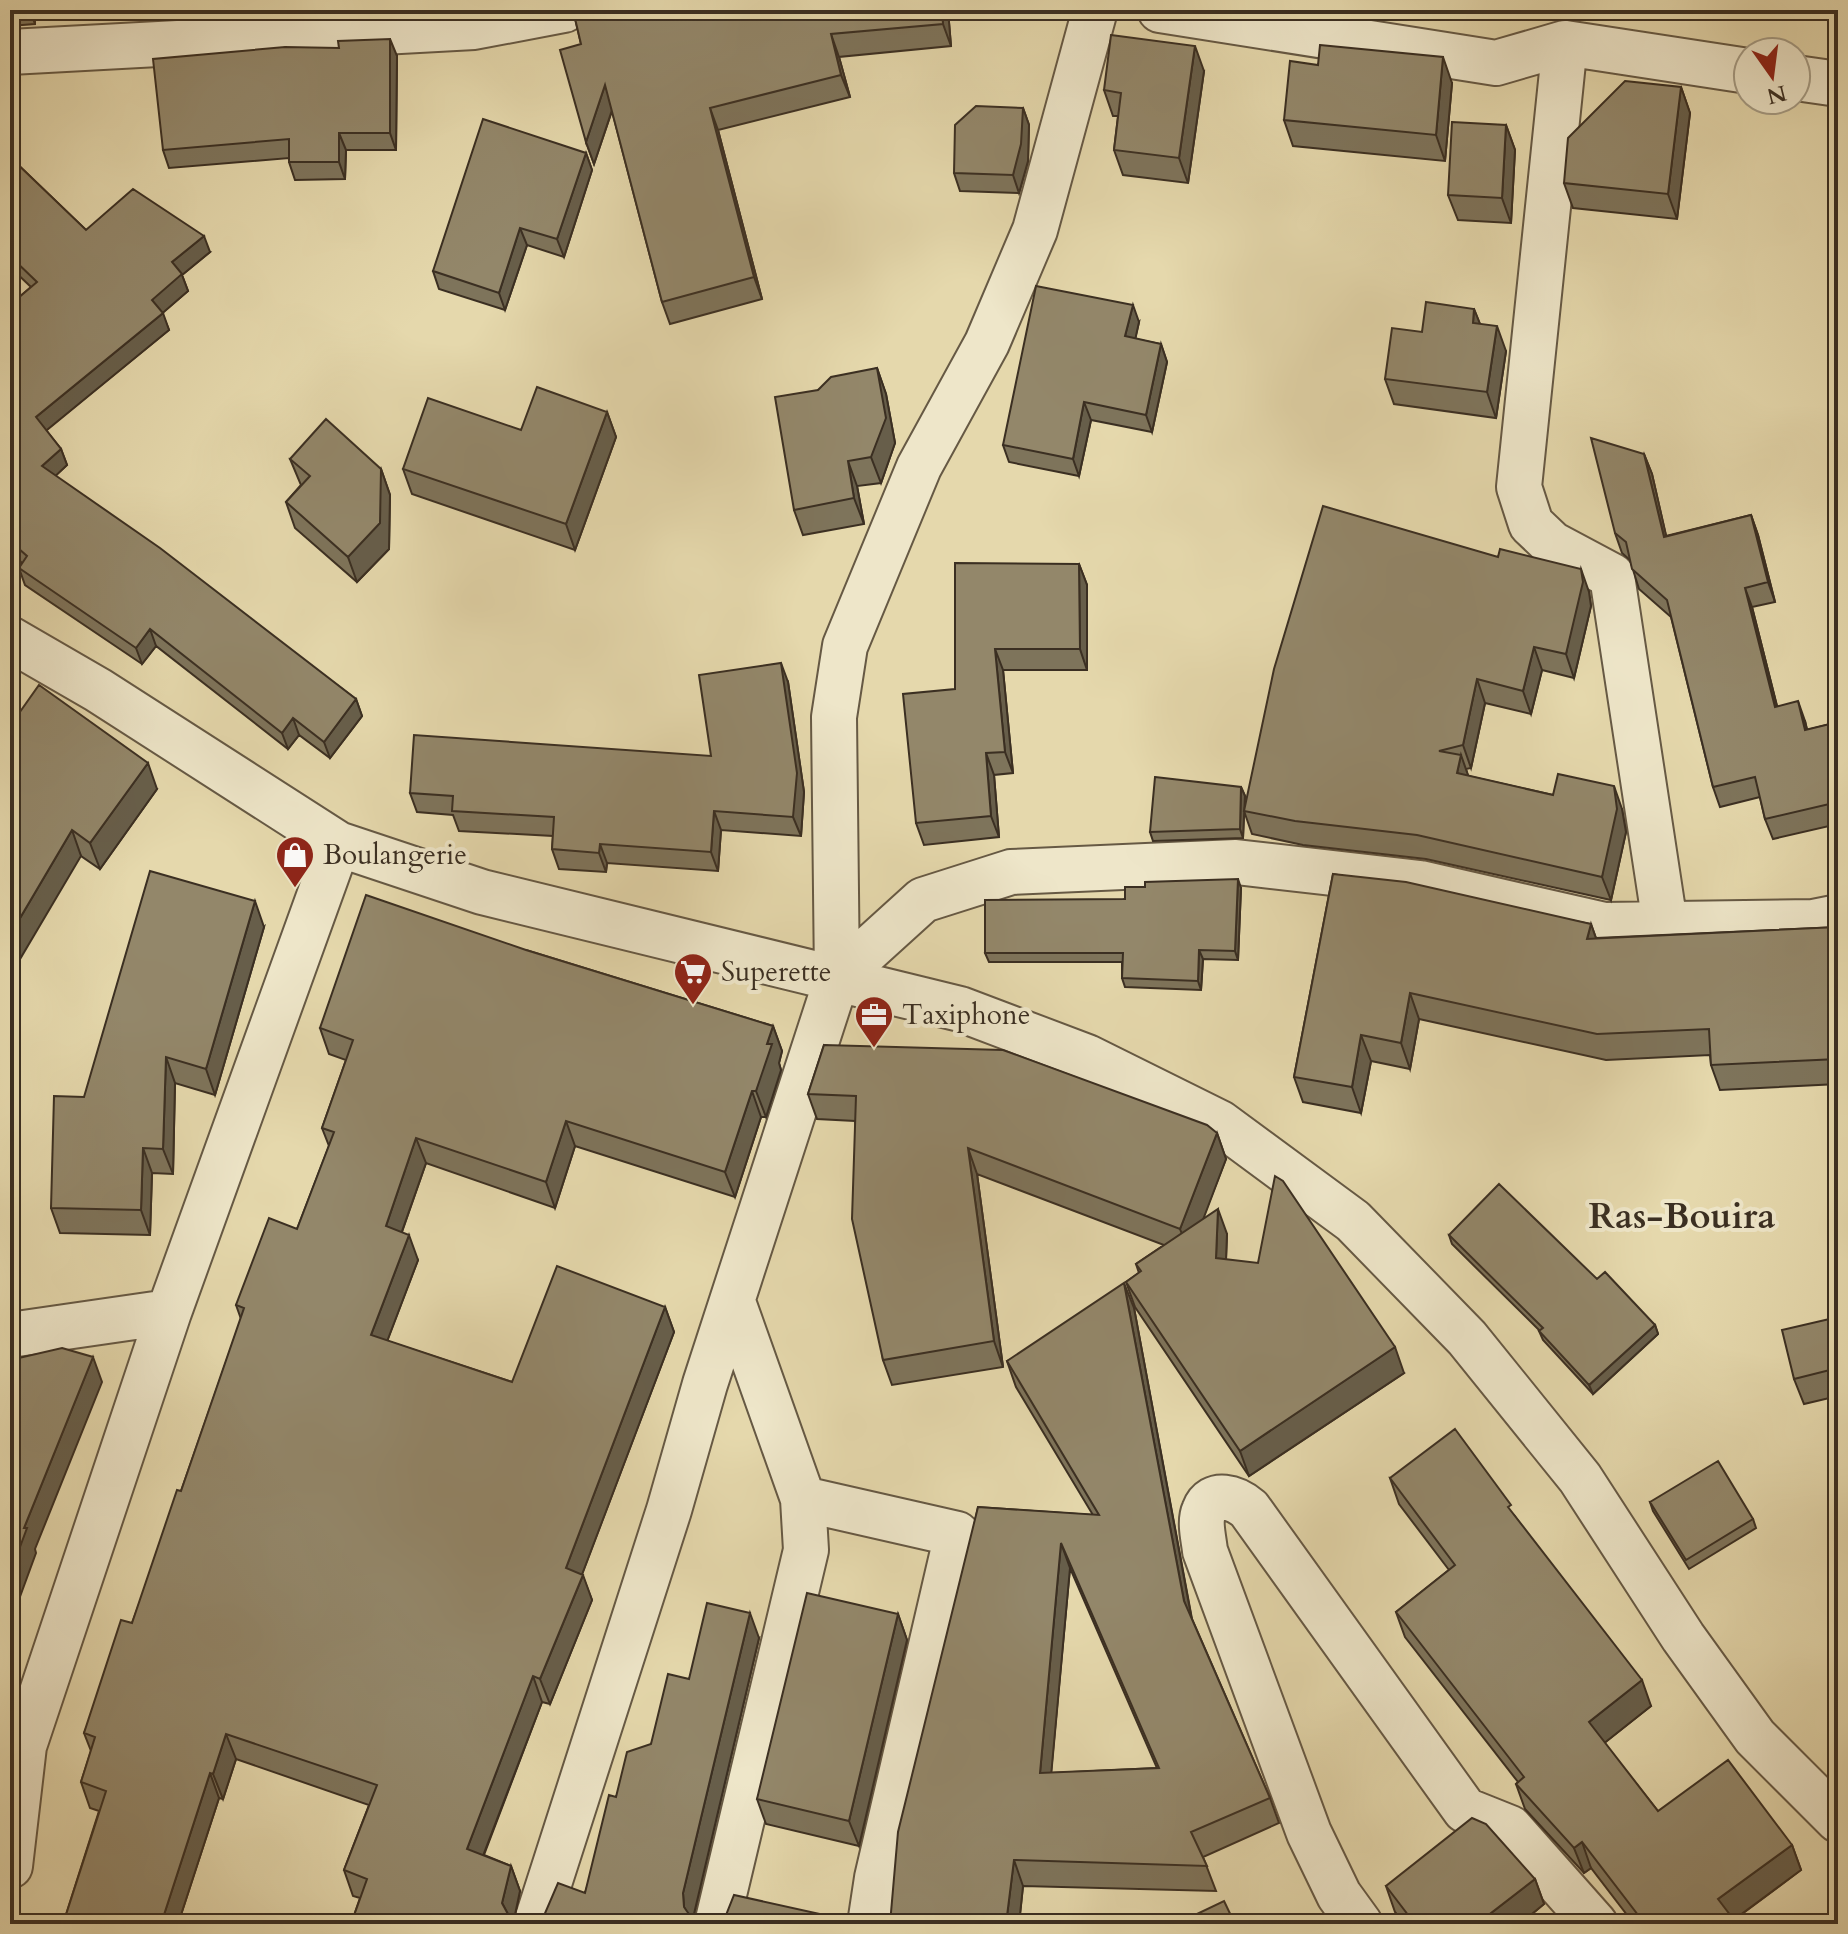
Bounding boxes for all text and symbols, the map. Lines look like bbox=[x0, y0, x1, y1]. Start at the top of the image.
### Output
north arrow bbox=[1732, 36, 1812, 116]
text: N bbox=[1764, 78, 1789, 111]
shop icon: Boulangerie bbox=[274, 834, 316, 889]
place label: Boulangerie bbox=[323, 836, 467, 874]
supermarket icon: Superette bbox=[672, 951, 714, 1006]
place label: Superette bbox=[721, 953, 831, 991]
office icon: Taxiphone bbox=[853, 994, 895, 1049]
place label: Taxiphone bbox=[902, 996, 1030, 1034]
district label: Ras-Bouira bbox=[1589, 1192, 1776, 1241]

